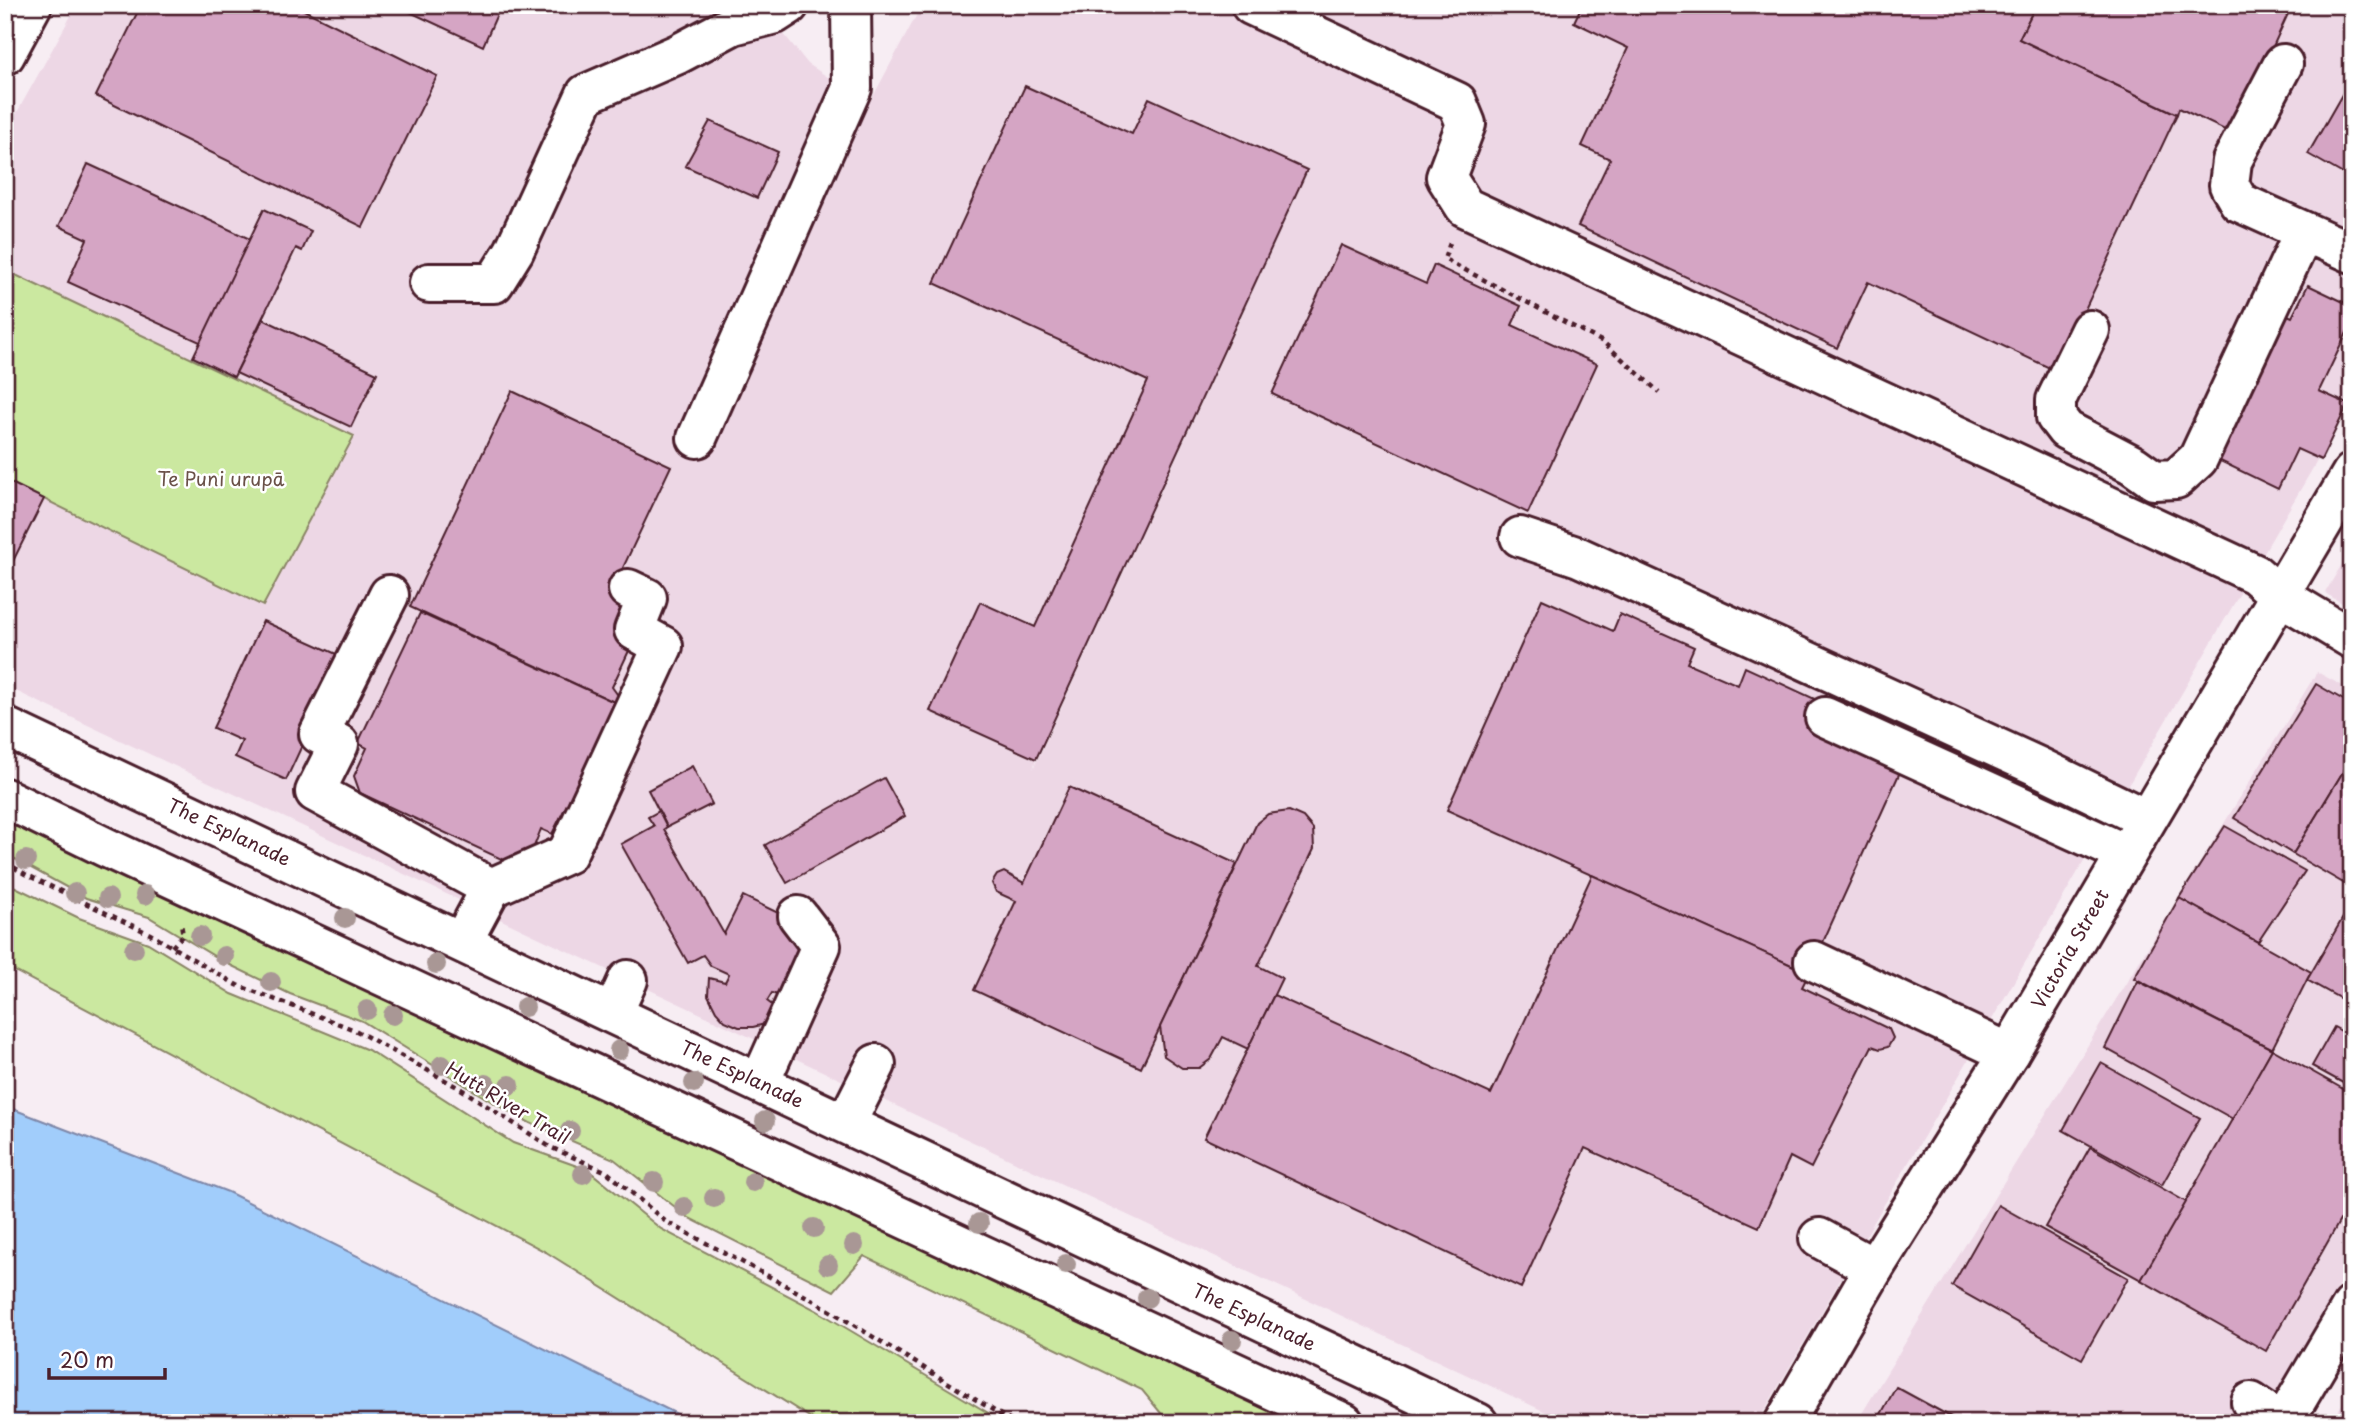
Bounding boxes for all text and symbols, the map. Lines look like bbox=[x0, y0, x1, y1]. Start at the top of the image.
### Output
park label: Te Puni urupā bbox=[158, 464, 285, 492]
street label: The Esplanade bbox=[163, 790, 296, 872]
street label: Victoria Street bbox=[2023, 883, 2115, 1014]
street label: The Esplanade bbox=[676, 1032, 809, 1114]
street label: Hutt River Trail bbox=[441, 1054, 576, 1150]
street label: The Esplanade bbox=[1188, 1275, 1321, 1357]
scale bar bbox=[49, 1337, 164, 1381]
text: 20 m bbox=[60, 1343, 114, 1375]

